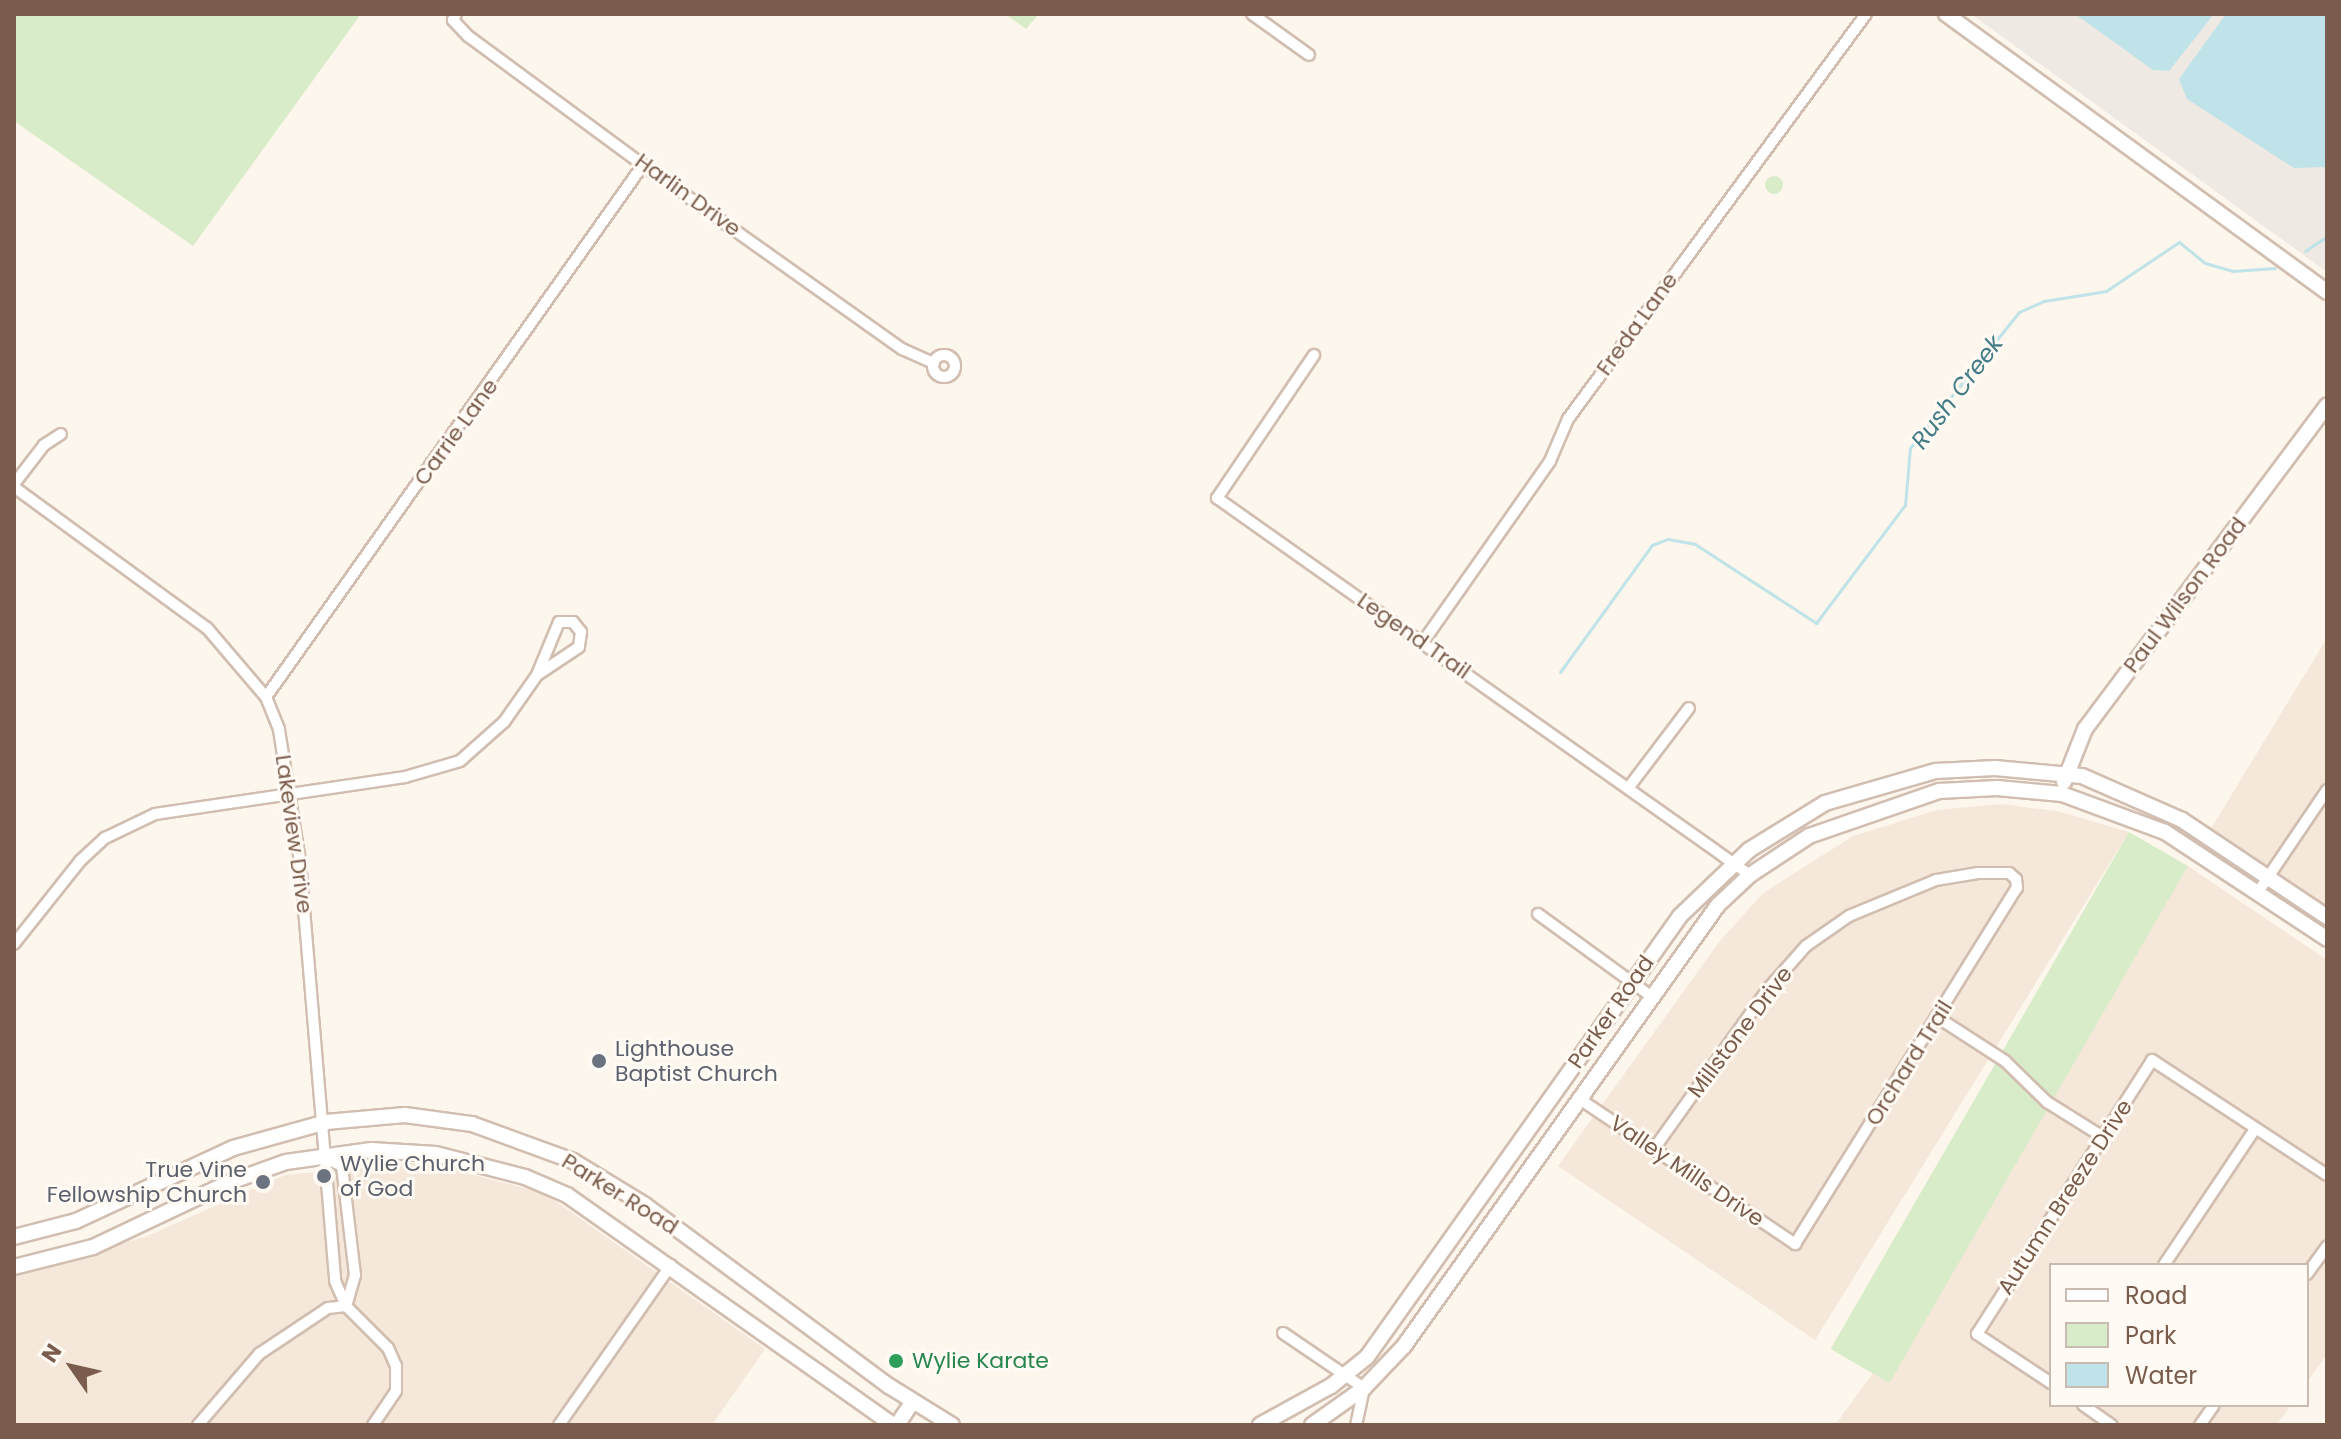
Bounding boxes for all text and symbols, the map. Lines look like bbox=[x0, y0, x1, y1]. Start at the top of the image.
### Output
street label: Harlin Drive bbox=[630, 148, 746, 242]
street label: Freda Lane bbox=[1591, 267, 1683, 381]
water label: Rush Creek bbox=[1905, 330, 2009, 454]
street label: Carrie Lane bbox=[408, 374, 504, 490]
street label: Paul Wilson Road bbox=[2118, 512, 2252, 678]
street label: Legend Trail bbox=[1352, 587, 1476, 685]
street label: Lakeview Drive bbox=[270, 753, 318, 915]
street label: Parker Road bbox=[1562, 950, 1660, 1074]
street label: Millstone Drive bbox=[1682, 961, 1798, 1103]
street label: Orchard Trail bbox=[1860, 996, 1958, 1130]
place label: Lighthouse Baptist Church bbox=[615, 1035, 778, 1086]
marker: Lighthouse Baptist Church bbox=[590, 1052, 608, 1070]
street label: Autumn Breeze Drive bbox=[1992, 1095, 2138, 1299]
street label: Valley Mills Drive bbox=[1605, 1110, 1769, 1232]
street label: Parker Road bbox=[557, 1148, 683, 1240]
place label: Wylie Church of God bbox=[340, 1150, 485, 1202]
place label: True Vine Fellowship Church bbox=[47, 1156, 247, 1208]
marker: Wylie Church of God bbox=[315, 1167, 333, 1185]
marker: True Vine Fellowship Church bbox=[254, 1173, 272, 1191]
legend bbox=[2049, 1263, 2309, 1407]
text: Road bbox=[2125, 1279, 2187, 1312]
text: Park bbox=[2125, 1319, 2176, 1352]
north arrow bbox=[32, 1327, 112, 1407]
text: N bbox=[34, 1338, 69, 1369]
place label: Wylie Karate bbox=[912, 1348, 1049, 1374]
marker: Wylie Karate bbox=[887, 1352, 905, 1370]
text: Water bbox=[2125, 1359, 2197, 1392]

